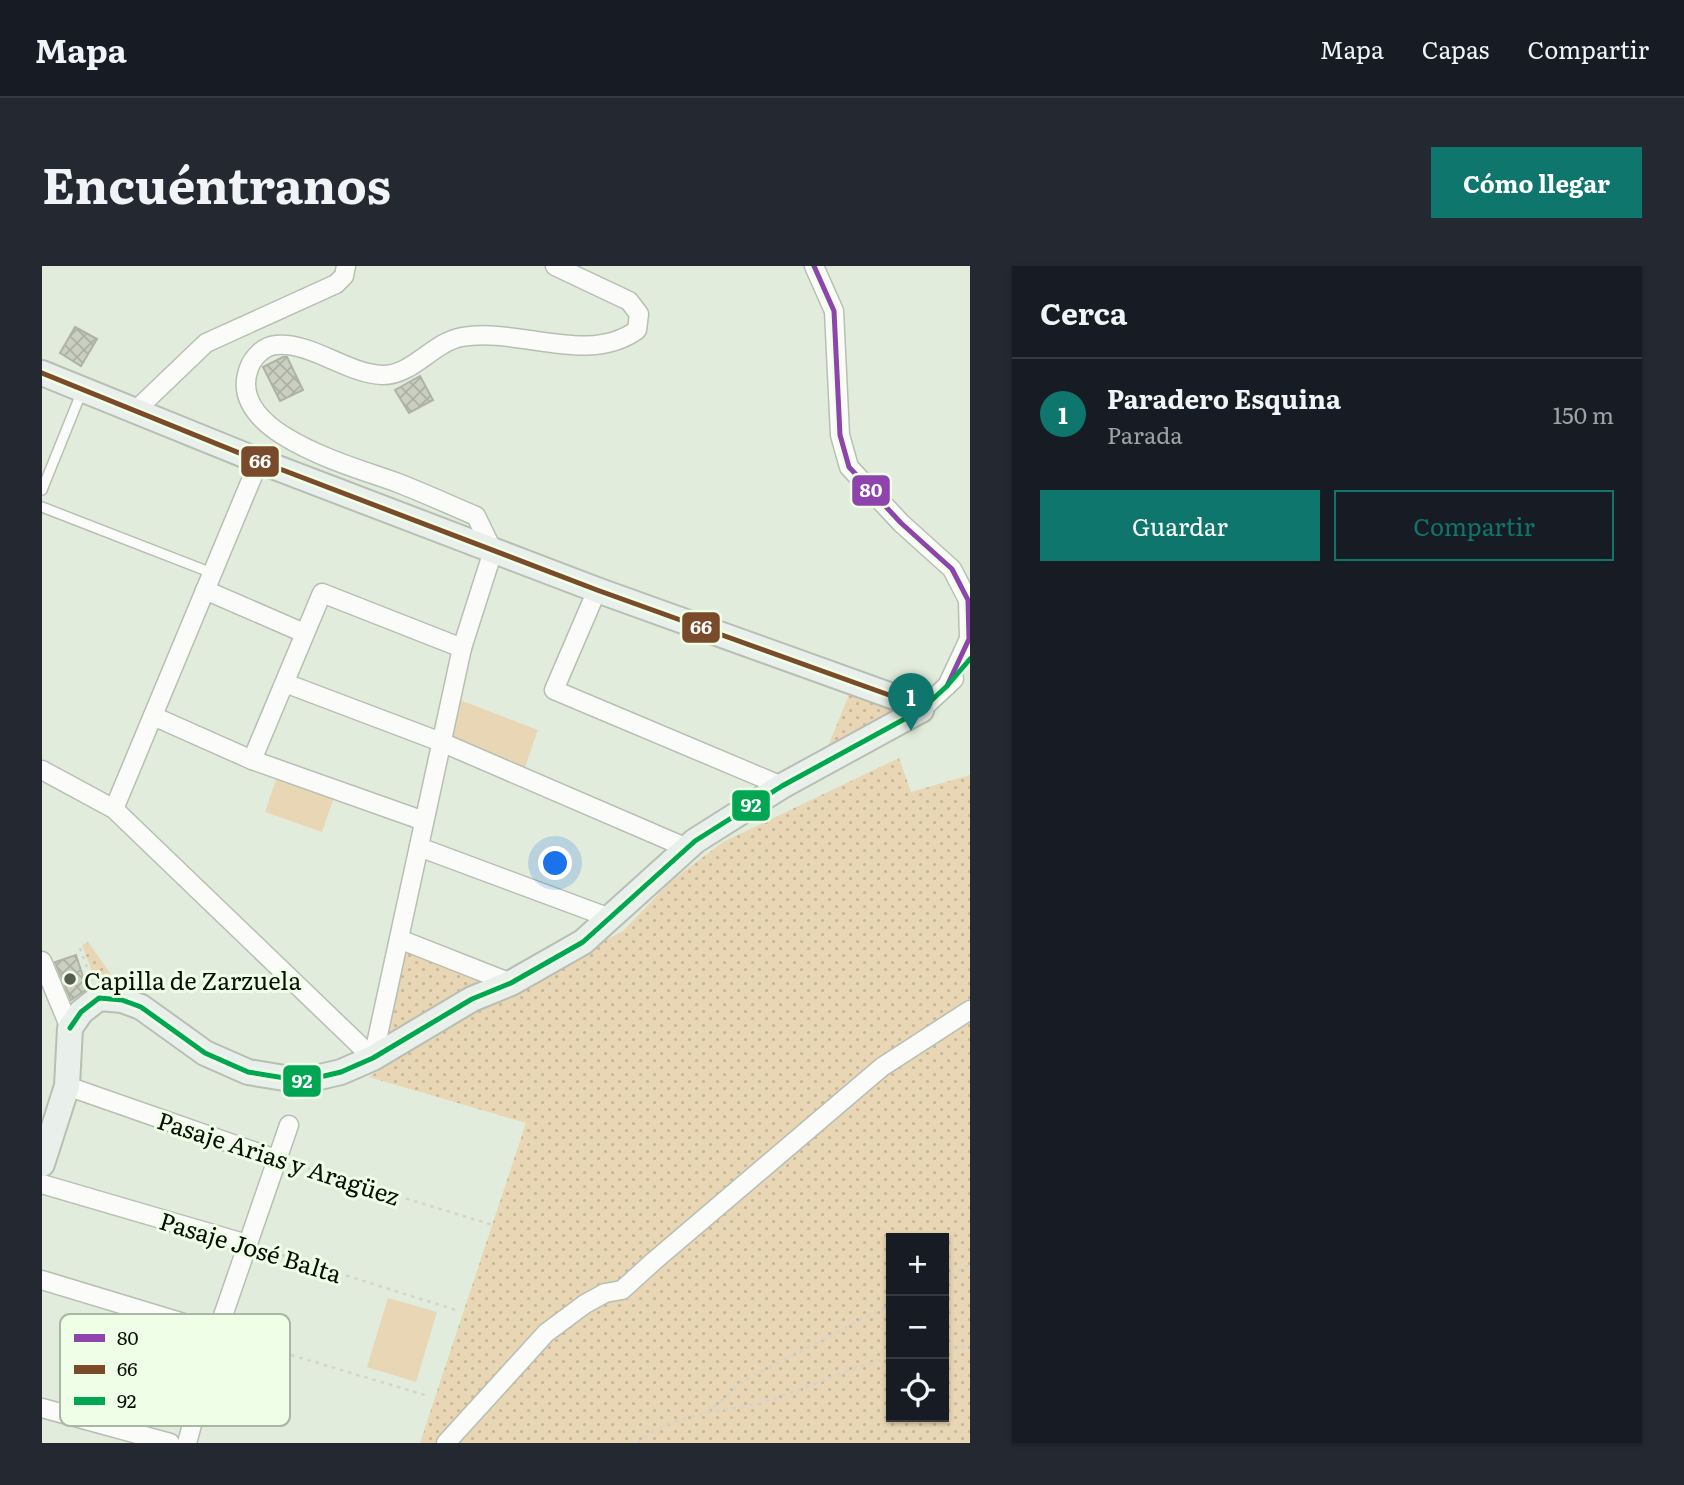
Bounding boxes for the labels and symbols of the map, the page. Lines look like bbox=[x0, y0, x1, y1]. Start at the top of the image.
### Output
line badge: 66 bbox=[240, 445, 280, 478]
text: 66 bbox=[249, 446, 271, 474]
line badge: 80 bbox=[851, 474, 891, 507]
text: 80 bbox=[860, 475, 883, 503]
line badge: 66 bbox=[681, 611, 721, 644]
text: 66 bbox=[690, 612, 712, 640]
pin: 1 bbox=[888, 673, 934, 731]
line badge: 92 bbox=[731, 789, 771, 822]
text: 92 bbox=[741, 790, 761, 818]
your location bbox=[538, 846, 572, 880]
place label: Capilla de Zarzuela bbox=[84, 962, 301, 997]
marker: Capilla de Zarzuela bbox=[62, 971, 78, 987]
line badge: 92 bbox=[282, 1064, 322, 1098]
text: 92 bbox=[292, 1066, 312, 1094]
street label: Pasaje Arias y Aragüez bbox=[153, 1101, 405, 1213]
street label: Pasaje José Balta bbox=[156, 1202, 346, 1290]
legend bbox=[60, 1314, 290, 1426]
text: 80 bbox=[117, 1323, 138, 1351]
text: 66 bbox=[117, 1354, 137, 1382]
text: 92 bbox=[117, 1386, 136, 1414]

